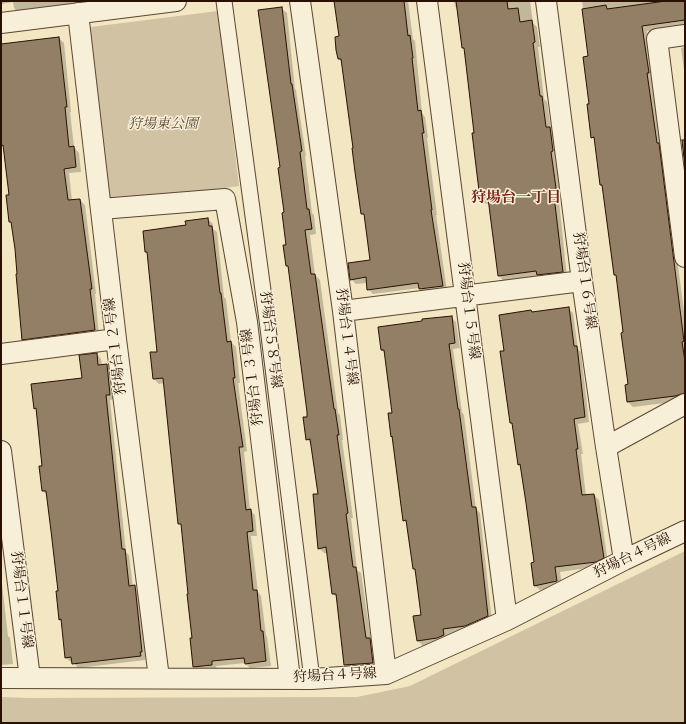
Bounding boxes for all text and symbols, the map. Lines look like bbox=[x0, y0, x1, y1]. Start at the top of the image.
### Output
park label: 狩場東公園 bbox=[128, 118, 198, 134]
district label: 狩場台一丁目 bbox=[471, 190, 561, 208]
street label: 狩場台１６号線 bbox=[568, 231, 598, 331]
street label: 狩場台１５号線 bbox=[453, 261, 481, 361]
street label: 狩場台１４号線 bbox=[331, 287, 359, 387]
street label: 狩場台５８号線 bbox=[255, 290, 283, 390]
street label: 狩場台１２号線 bbox=[103, 296, 131, 396]
street label: 狩場台１３号線 bbox=[240, 327, 268, 427]
street label: 狩場台４号線 bbox=[592, 531, 674, 583]
street label: 狩場台１１号線 bbox=[6, 550, 34, 650]
street label: 狩場台４号線 bbox=[293, 666, 377, 688]

